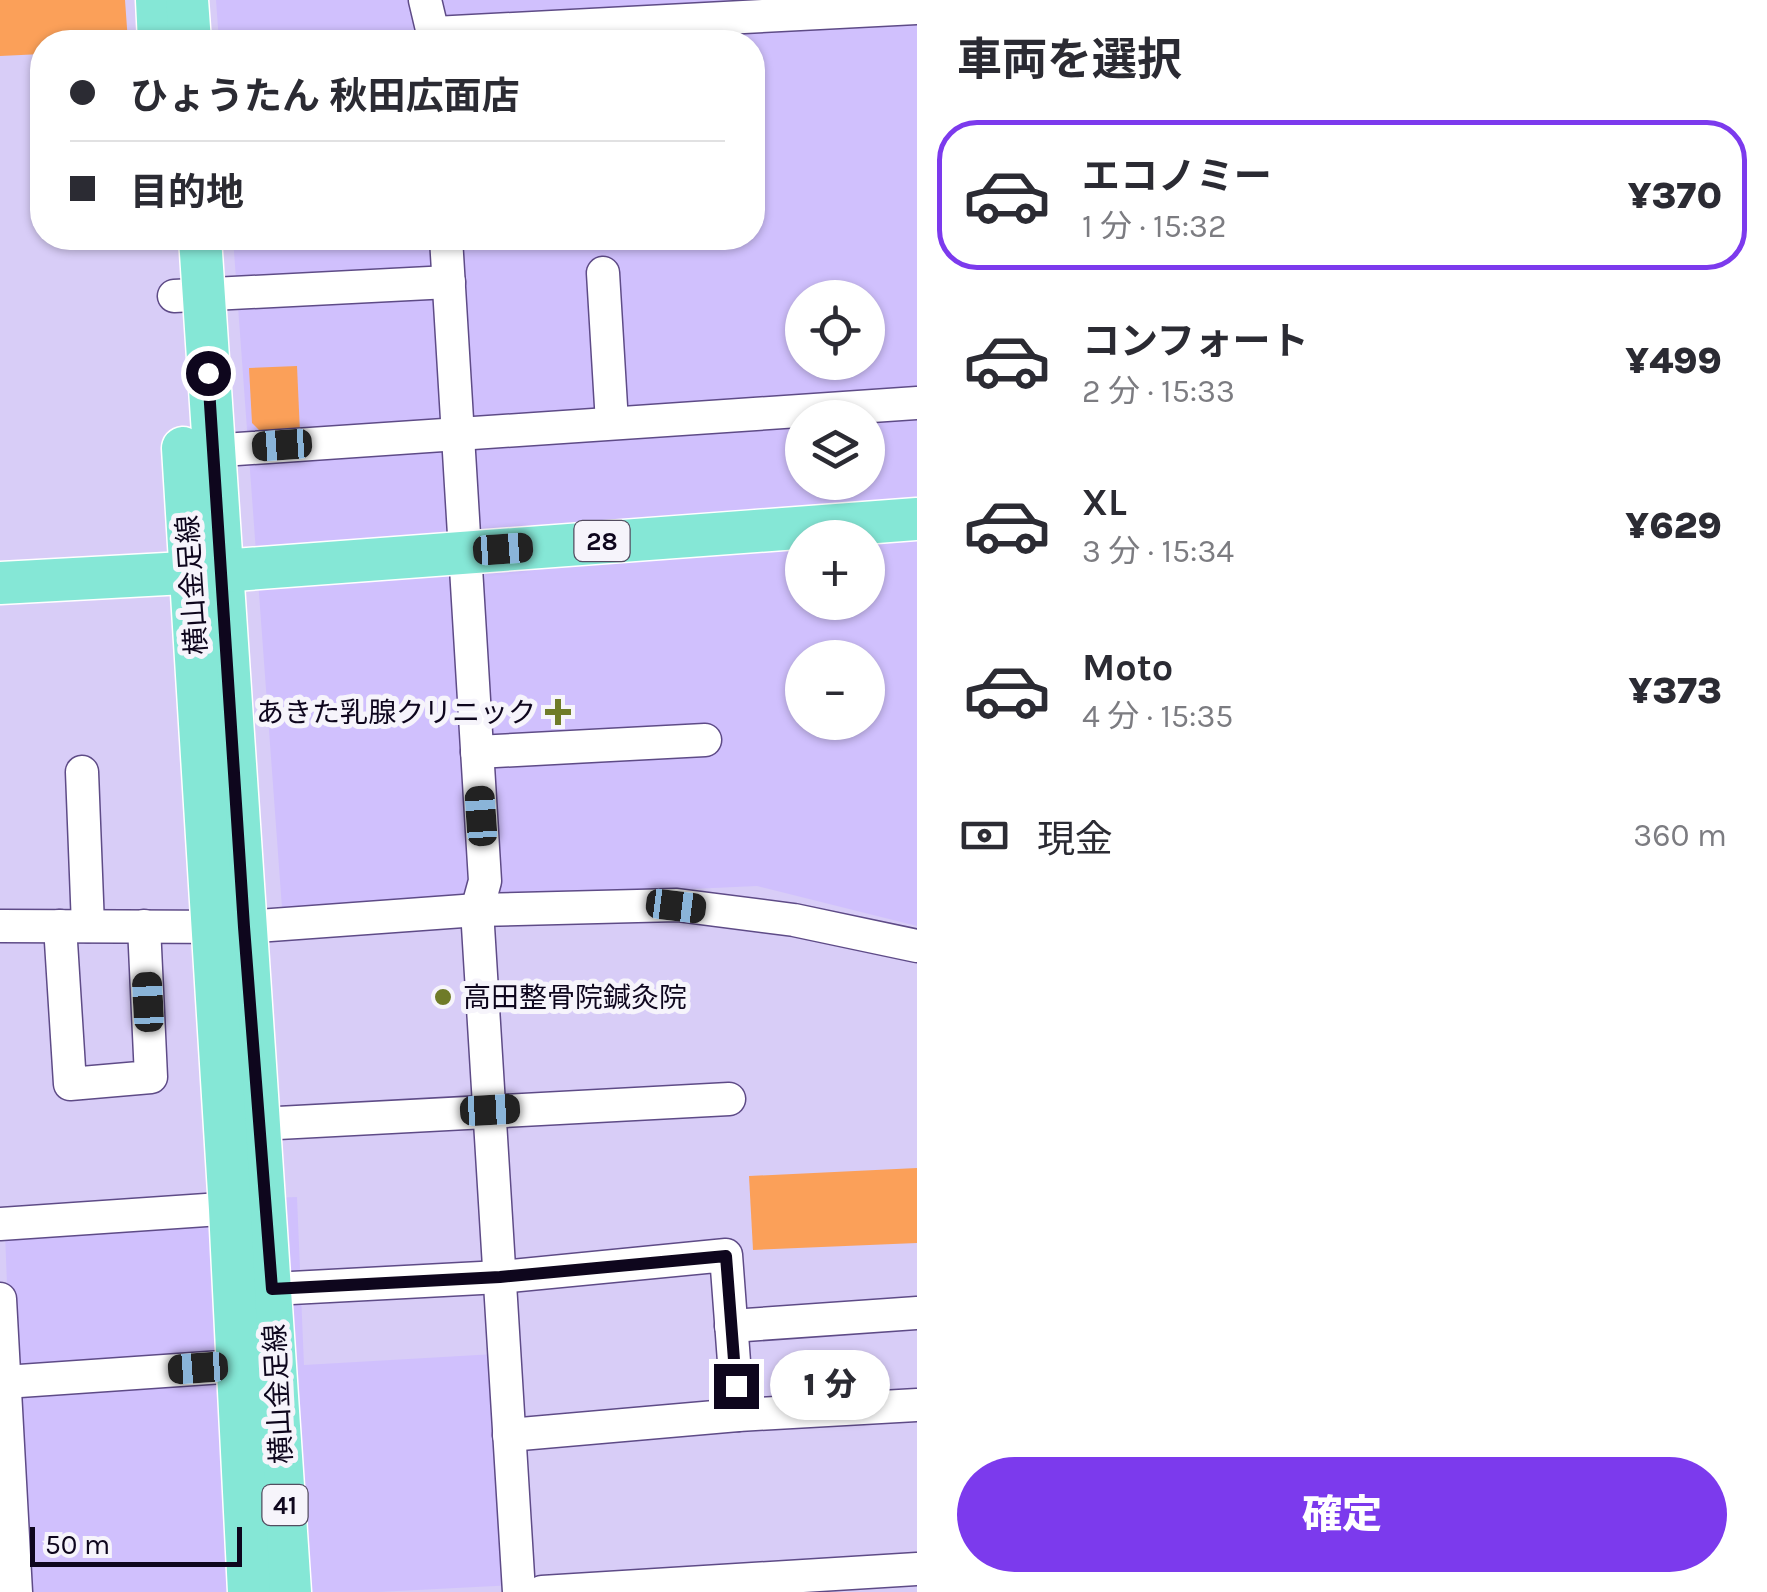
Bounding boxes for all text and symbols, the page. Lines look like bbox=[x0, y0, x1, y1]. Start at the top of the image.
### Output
text: 車両を選択 bbox=[957, 34, 1182, 86]
text: ひょうたん 秋田広面店 bbox=[130, 74, 520, 119]
icon: car bbox=[962, 150, 1052, 240]
text: エコノミー bbox=[1082, 154, 1272, 199]
text: 目的地 bbox=[130, 170, 244, 215]
text: ¥370 bbox=[1628, 173, 1722, 218]
text: 1 分 · 15:32 bbox=[1082, 208, 1227, 245]
map controls bbox=[785, 280, 885, 740]
button: locate bbox=[785, 280, 885, 380]
icon: car bbox=[962, 315, 1052, 405]
text: コンフォート bbox=[1082, 319, 1309, 364]
text: ¥499 bbox=[1625, 338, 1722, 383]
route start bbox=[186, 351, 231, 396]
text: 2 分 · 15:33 bbox=[1082, 373, 1235, 410]
button: layers bbox=[785, 400, 885, 500]
car bbox=[251, 428, 313, 462]
icon: car bbox=[962, 480, 1052, 570]
text: XL bbox=[1082, 480, 1127, 525]
text: ¥629 bbox=[1625, 503, 1722, 548]
street label: 横山金足線 bbox=[171, 514, 213, 656]
button: + bbox=[785, 520, 885, 620]
road number: 28 bbox=[574, 521, 630, 561]
car bbox=[472, 532, 534, 566]
text: 3 分 · 15:34 bbox=[1082, 533, 1234, 570]
button: − bbox=[785, 640, 885, 740]
icon: car bbox=[962, 645, 1052, 735]
text: Moto bbox=[1082, 645, 1173, 690]
text: ¥373 bbox=[1628, 668, 1722, 713]
place label: あきた乳腺クリニック bbox=[256, 696, 536, 729]
text: 4 分 · 15:35 bbox=[1082, 698, 1233, 735]
marker: あきた乳腺クリニック bbox=[545, 699, 571, 725]
car bbox=[464, 785, 498, 847]
icon: cash bbox=[957, 808, 1012, 863]
text: 現金 bbox=[1037, 817, 1113, 862]
text: 360 m bbox=[1633, 817, 1727, 854]
car bbox=[644, 887, 708, 925]
car bbox=[131, 971, 165, 1033]
place label: 高田整骨院鍼灸院 bbox=[463, 981, 687, 1014]
marker: 高田整骨院鍼灸院 bbox=[432, 986, 454, 1008]
car bbox=[459, 1093, 521, 1127]
street label: 横山金足線 bbox=[258, 1323, 298, 1465]
car bbox=[167, 1351, 229, 1385]
callout: 1 分 bbox=[771, 1351, 891, 1421]
route end bbox=[714, 1364, 759, 1409]
text: 1 分 bbox=[804, 1366, 856, 1403]
button: 確定 bbox=[957, 1457, 1727, 1572]
road number: 41 bbox=[262, 1485, 308, 1525]
scale bar bbox=[30, 1522, 242, 1566]
text: 50 m bbox=[45, 1528, 110, 1561]

